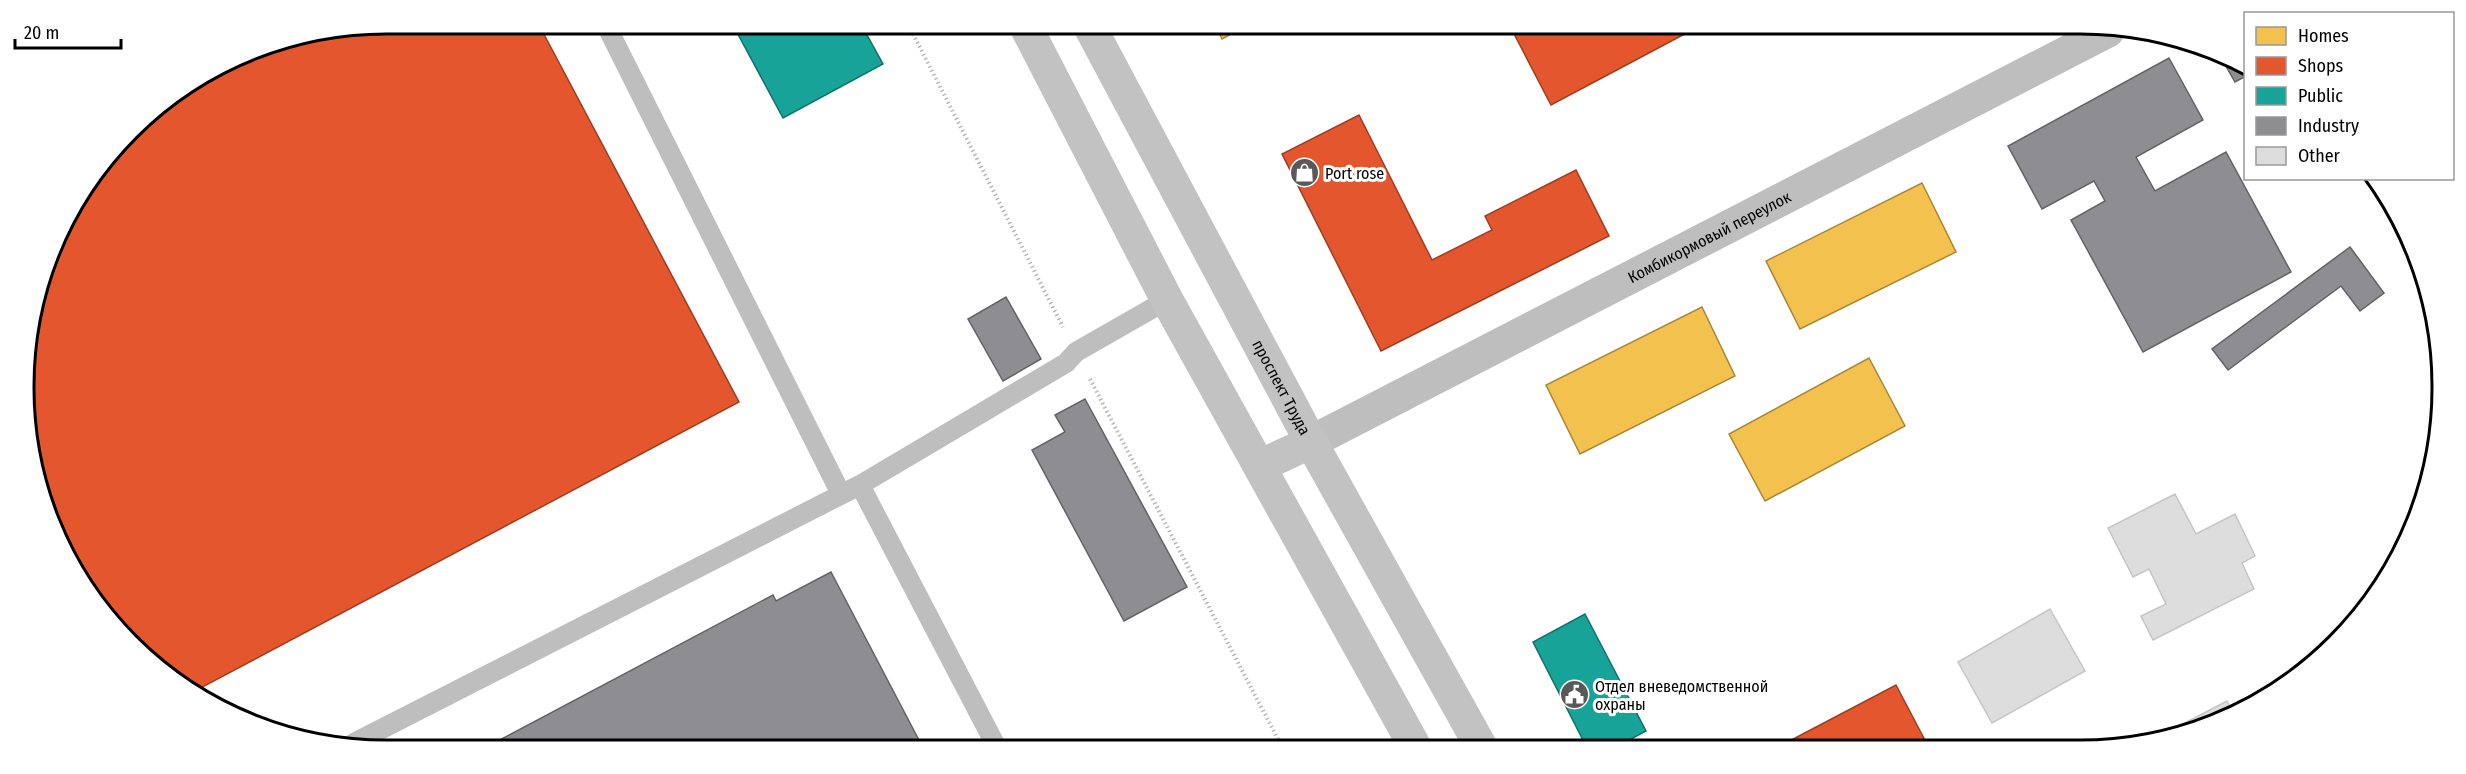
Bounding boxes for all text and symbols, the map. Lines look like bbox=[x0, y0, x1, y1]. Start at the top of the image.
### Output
scale bar bbox=[15, 12, 122, 50]
legend bbox=[2244, 12, 2454, 180]
text: 20 m bbox=[24, 22, 59, 44]
text: Homes bbox=[2298, 25, 2349, 47]
text: Shops bbox=[2298, 55, 2343, 77]
text: Public bbox=[2298, 85, 2343, 107]
text: Industry bbox=[2298, 115, 2359, 137]
text: Other bbox=[2298, 145, 2341, 167]
shop icon: Port rose bbox=[1288, 157, 1320, 189]
place label: Port rose bbox=[1325, 164, 1384, 183]
street label: Комбикормовый переулок bbox=[1624, 187, 1794, 287]
street label: проспект Труда bbox=[1249, 336, 1315, 438]
place label: Отдел вневедомственной охраны bbox=[1595, 677, 1768, 714]
public building icon: Отдел вневедомственной охраны bbox=[1558, 679, 1590, 711]

